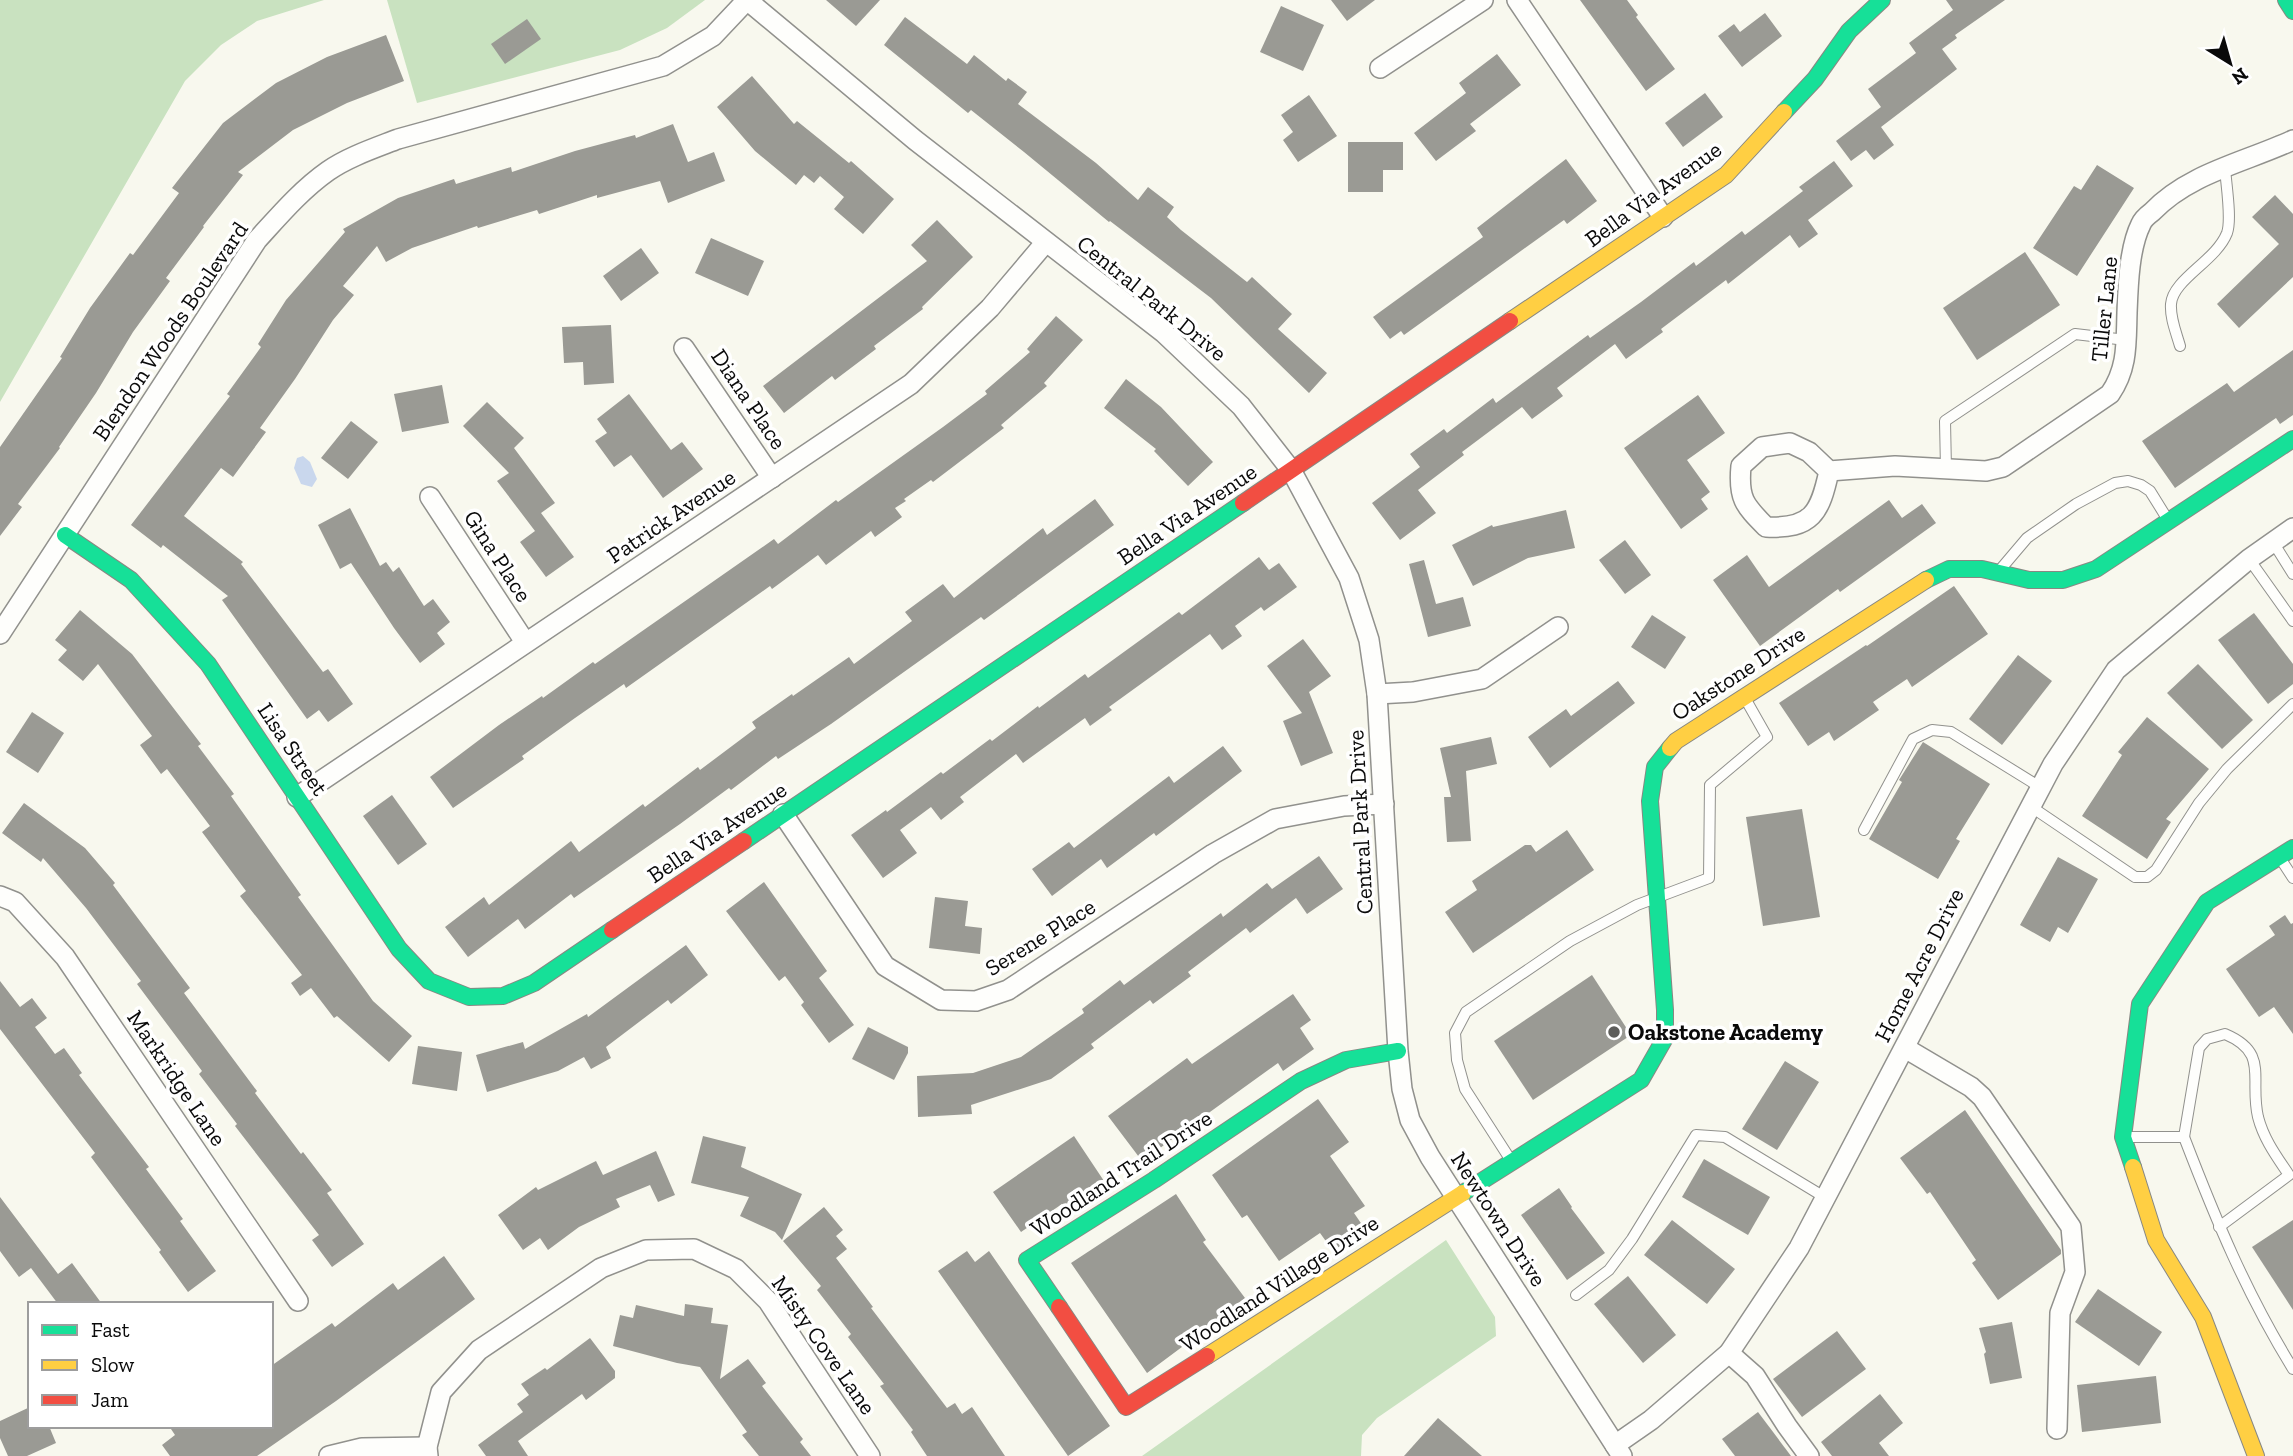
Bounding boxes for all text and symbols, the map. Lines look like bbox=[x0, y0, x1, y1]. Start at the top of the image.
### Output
north arrow bbox=[2195, 28, 2265, 98]
text: N bbox=[2227, 63, 2253, 90]
street label: Bella Via Avenue bbox=[1579, 135, 1727, 253]
street label: Blendon Woods Boulevard bbox=[86, 216, 254, 446]
street label: Central Park Drive bbox=[1071, 229, 1233, 367]
street label: Tiller Lane bbox=[2085, 255, 2123, 363]
street label: Diana Place bbox=[705, 343, 793, 455]
street label: Bella Via Avenue bbox=[1112, 457, 1262, 571]
street label: Patrick Avenue bbox=[601, 463, 741, 569]
street label: Gina Place bbox=[458, 505, 538, 607]
street label: Oakstone Drive bbox=[1666, 619, 1810, 727]
street label: Lisa Street bbox=[252, 697, 335, 801]
street label: Central Park Drive bbox=[1341, 729, 1379, 915]
street label: Bella Via Avenue bbox=[642, 775, 792, 889]
street label: Home Acre Drive bbox=[1868, 883, 1970, 1047]
street label: Serene Place bbox=[980, 892, 1100, 982]
street label: Markridge Lane bbox=[121, 1005, 233, 1151]
place label: Oakstone Academy bbox=[1628, 1018, 1824, 1046]
marker: Oakstone Academy bbox=[1606, 1024, 1622, 1040]
street label: Woodland Trail Drive bbox=[1025, 1104, 1217, 1242]
street label: Newtown Drive bbox=[1445, 1146, 1553, 1292]
street label: Woodland Village Drive bbox=[1174, 1208, 1384, 1358]
street label: Misty Cove Lane bbox=[766, 1270, 882, 1420]
legend bbox=[28, 1302, 273, 1428]
text: Fast bbox=[91, 1317, 130, 1342]
text: Slow bbox=[91, 1352, 134, 1377]
text: Jam bbox=[91, 1387, 128, 1412]

